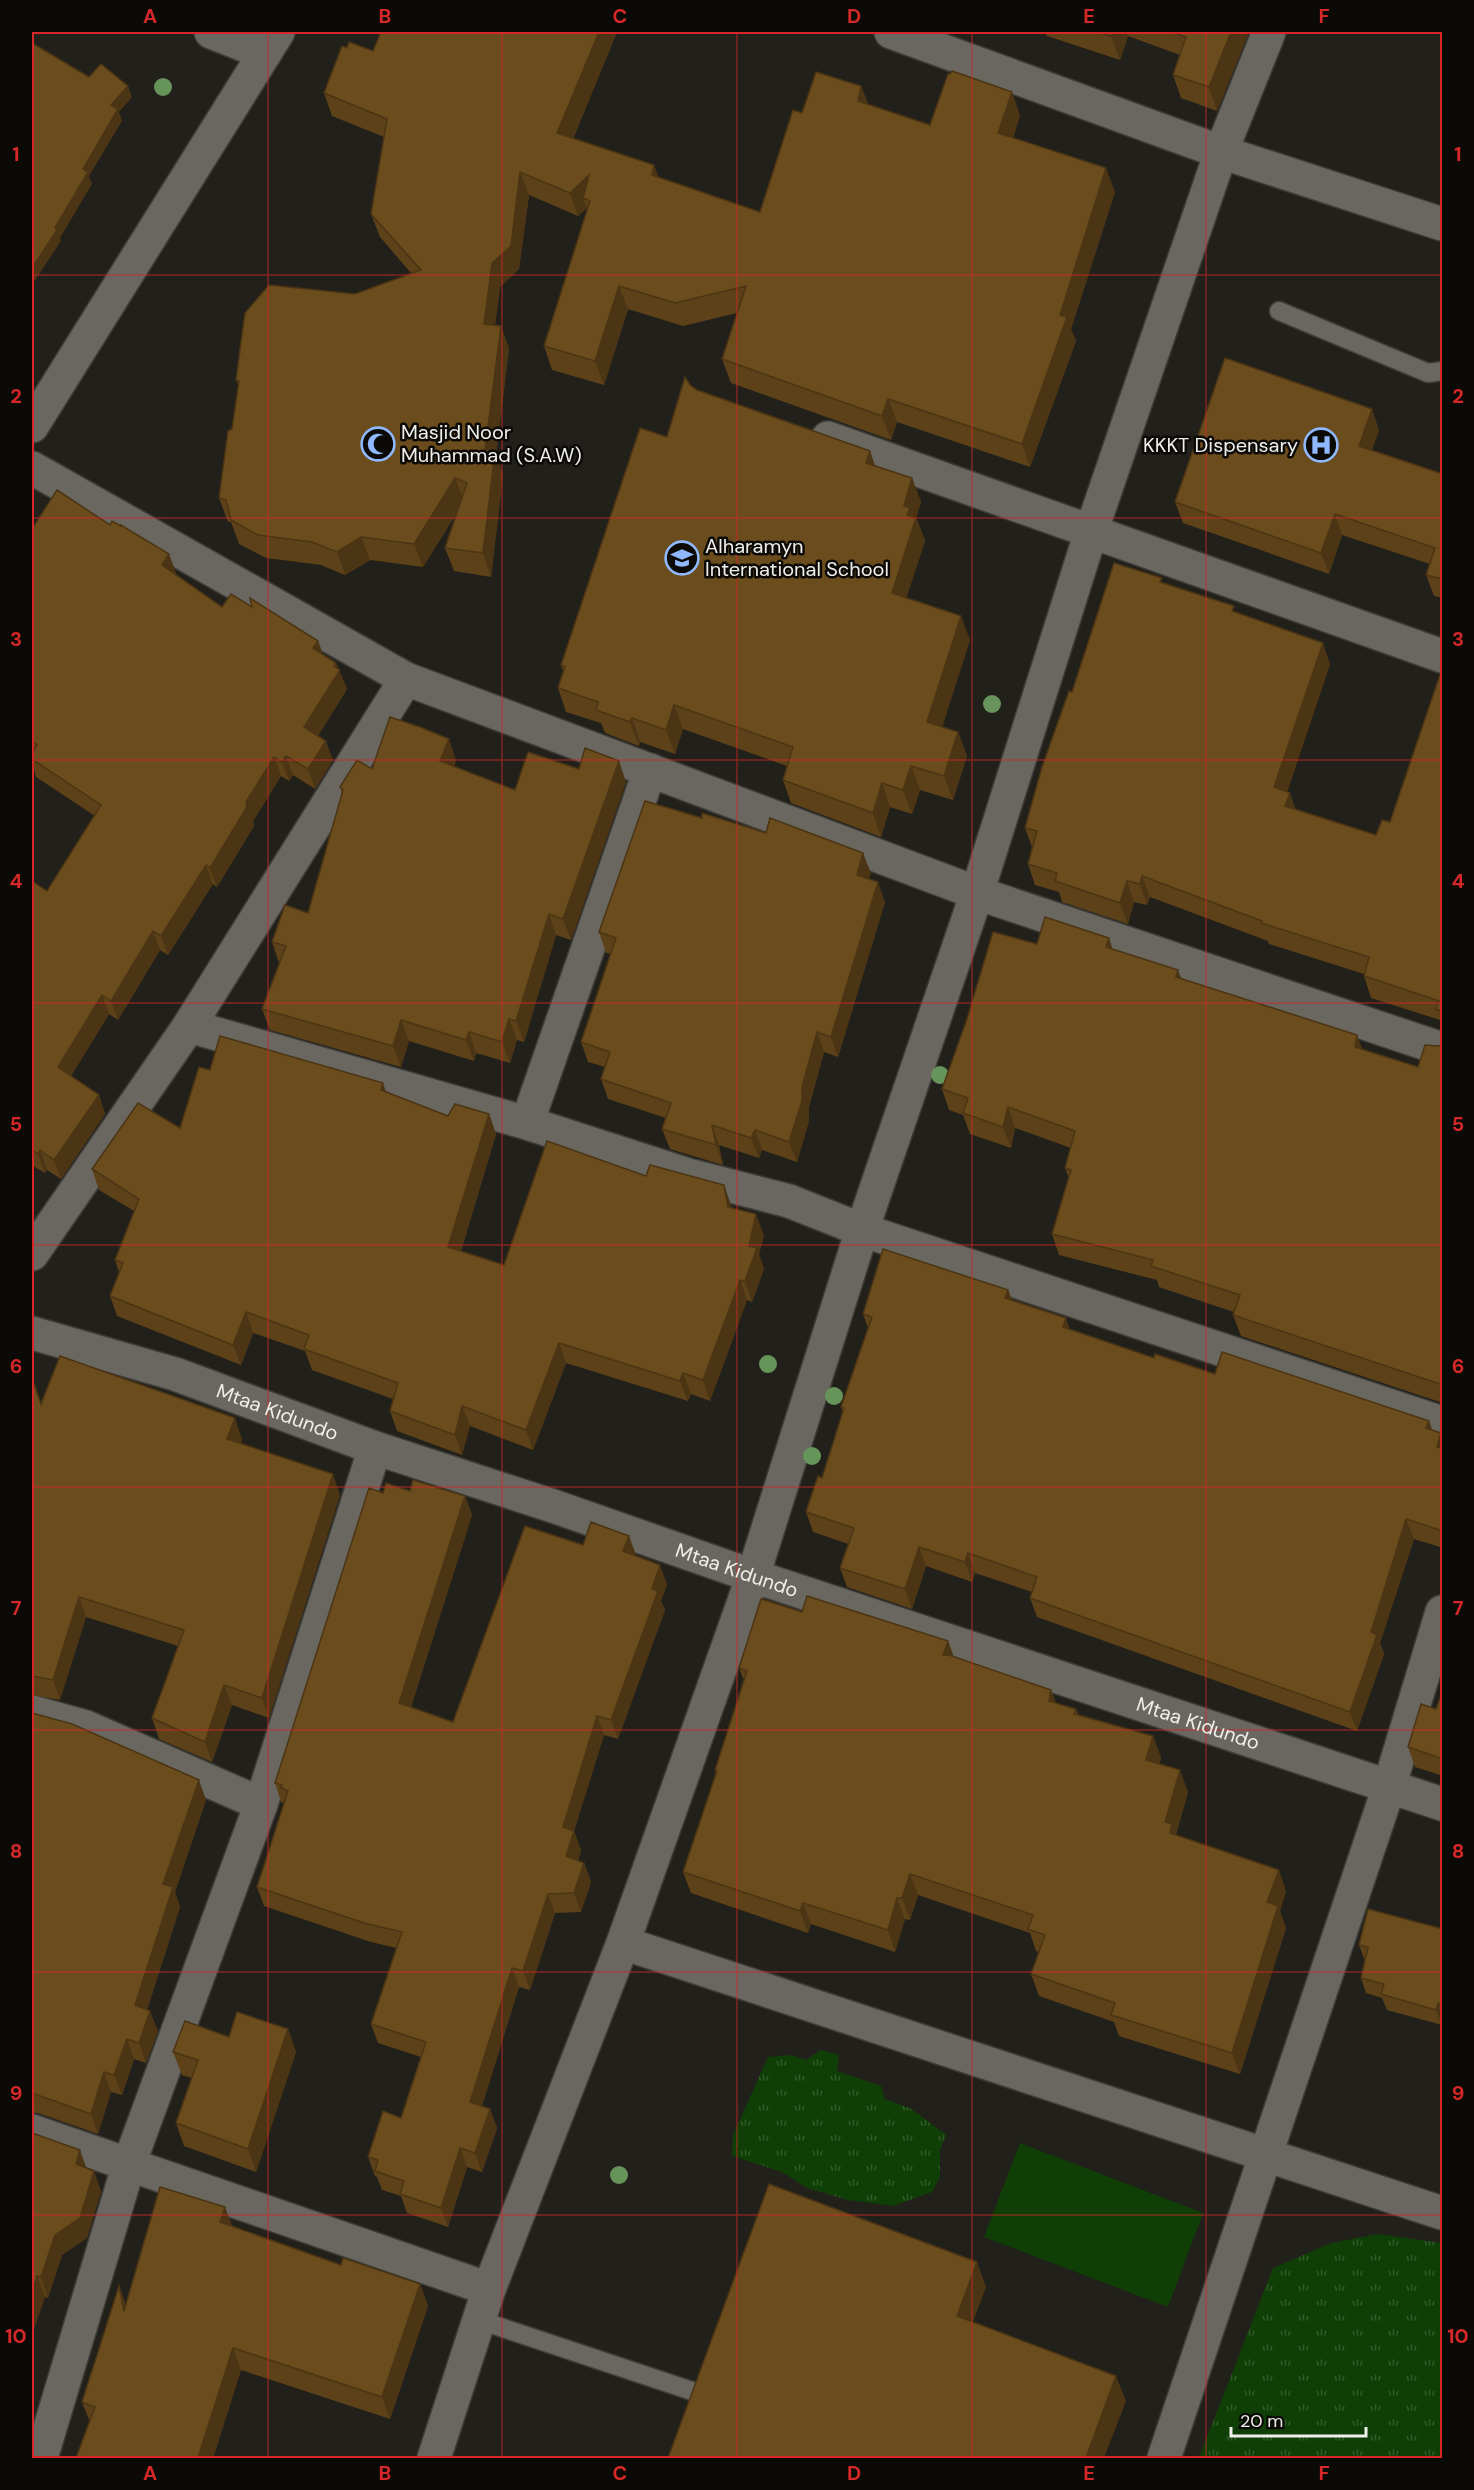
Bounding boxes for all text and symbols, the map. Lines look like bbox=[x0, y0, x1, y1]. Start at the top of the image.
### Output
text: A bbox=[143, 3, 157, 29]
text: B bbox=[379, 3, 391, 29]
text: C bbox=[613, 3, 627, 29]
text: D bbox=[847, 3, 861, 29]
text: E bbox=[1083, 3, 1095, 29]
text: F bbox=[1318, 3, 1330, 29]
text: 1 bbox=[12, 141, 20, 167]
text: 1 bbox=[1454, 141, 1462, 167]
text: 2 bbox=[10, 383, 22, 409]
text: 2 bbox=[1452, 383, 1464, 409]
place label: Masjid Noor Muhammad (S.A.W) bbox=[401, 419, 582, 468]
mosque icon: Masjid Noor Muhammad (S.A.W) bbox=[360, 426, 396, 462]
hospital icon: KKKT Dispensary bbox=[1303, 427, 1339, 463]
place label: KKKT Dispensary bbox=[1143, 432, 1298, 458]
place label: Alharamyn International School bbox=[705, 533, 889, 582]
school or university icon: Alharamyn International School bbox=[664, 540, 700, 576]
text: 3 bbox=[10, 626, 22, 652]
text: 3 bbox=[1452, 626, 1464, 652]
text: 4 bbox=[10, 868, 23, 894]
text: 4 bbox=[1452, 868, 1465, 894]
text: 5 bbox=[10, 1111, 22, 1137]
text: 5 bbox=[1452, 1111, 1464, 1137]
text: 6 bbox=[10, 1353, 22, 1379]
text: 6 bbox=[1452, 1353, 1464, 1379]
street label: Mtaa Kidundo bbox=[213, 1377, 342, 1446]
street label: Mtaa Kidundo bbox=[672, 1537, 802, 1603]
text: 7 bbox=[11, 1595, 22, 1621]
text: 7 bbox=[1453, 1595, 1464, 1621]
street label: Mtaa Kidundo bbox=[1133, 1691, 1263, 1756]
text: 8 bbox=[10, 1838, 22, 1864]
text: 8 bbox=[1452, 1838, 1464, 1864]
text: 9 bbox=[10, 2080, 22, 2106]
text: 9 bbox=[1452, 2080, 1464, 2106]
text: 10 bbox=[5, 2323, 27, 2349]
text: 10 bbox=[1447, 2323, 1469, 2349]
scale bar bbox=[1231, 2400, 1366, 2438]
text: 20 m bbox=[1240, 2409, 1283, 2433]
text: A bbox=[143, 2460, 157, 2486]
text: B bbox=[379, 2460, 391, 2486]
text: C bbox=[613, 2460, 627, 2486]
text: D bbox=[847, 2460, 861, 2486]
text: E bbox=[1083, 2460, 1095, 2486]
text: F bbox=[1318, 2460, 1330, 2486]

